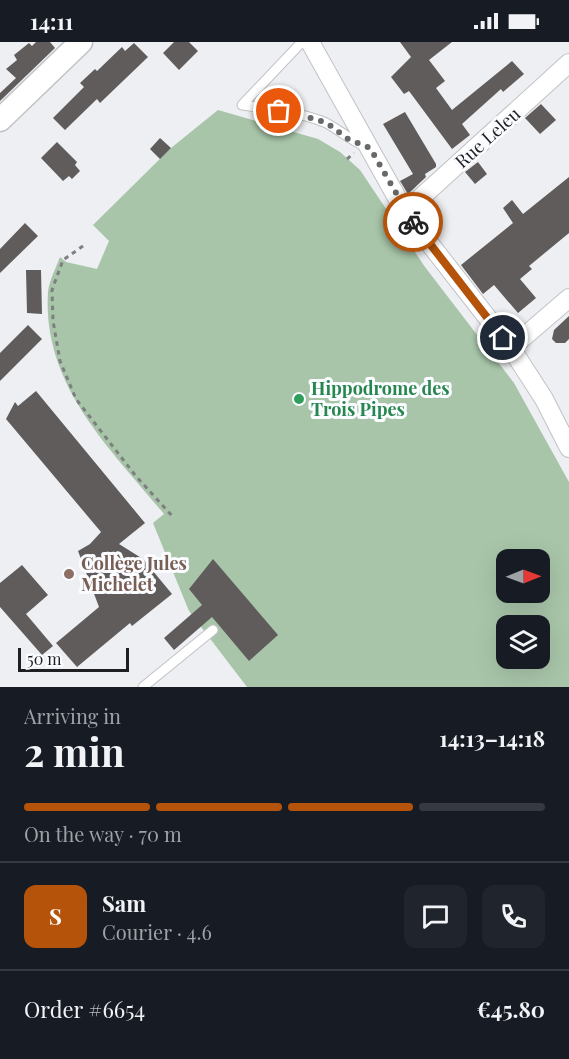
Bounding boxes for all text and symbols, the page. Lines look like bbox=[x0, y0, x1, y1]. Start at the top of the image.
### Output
text: 14:11 bbox=[30, 6, 73, 36]
pin bbox=[253, 85, 304, 136]
icon: bag bbox=[262, 94, 295, 127]
street label: Rue Leleu bbox=[450, 101, 525, 173]
courier bbox=[383, 192, 443, 252]
icon: bike bbox=[397, 206, 430, 239]
pin bbox=[477, 312, 528, 363]
icon: home bbox=[486, 321, 519, 354]
place label: Hippodrome des Trois Pipes bbox=[311, 376, 450, 421]
marker: Hippodrome des Trois Pipes bbox=[292, 392, 306, 406]
north arrow bbox=[496, 549, 550, 603]
map controls bbox=[496, 549, 550, 669]
place label: Collège Jules Michelet bbox=[81, 551, 187, 596]
marker: Collège Jules Michelet bbox=[62, 567, 76, 581]
button: layers bbox=[496, 615, 550, 669]
scale bar bbox=[18, 645, 129, 672]
text: 50 m bbox=[27, 648, 61, 669]
text: Arriving in bbox=[24, 702, 121, 729]
text: 14:13–14:18 bbox=[439, 723, 545, 753]
text: 2 min bbox=[24, 725, 125, 777]
text: On the way · 70 m bbox=[24, 820, 182, 847]
button: chat bbox=[404, 885, 467, 948]
button: phone bbox=[482, 885, 545, 948]
text: Sam bbox=[102, 888, 146, 918]
text: S bbox=[49, 901, 62, 931]
text: Courier · 4.6 bbox=[102, 918, 212, 945]
text: Order #6654 bbox=[24, 994, 145, 1024]
text: €45.80 bbox=[477, 994, 545, 1024]

